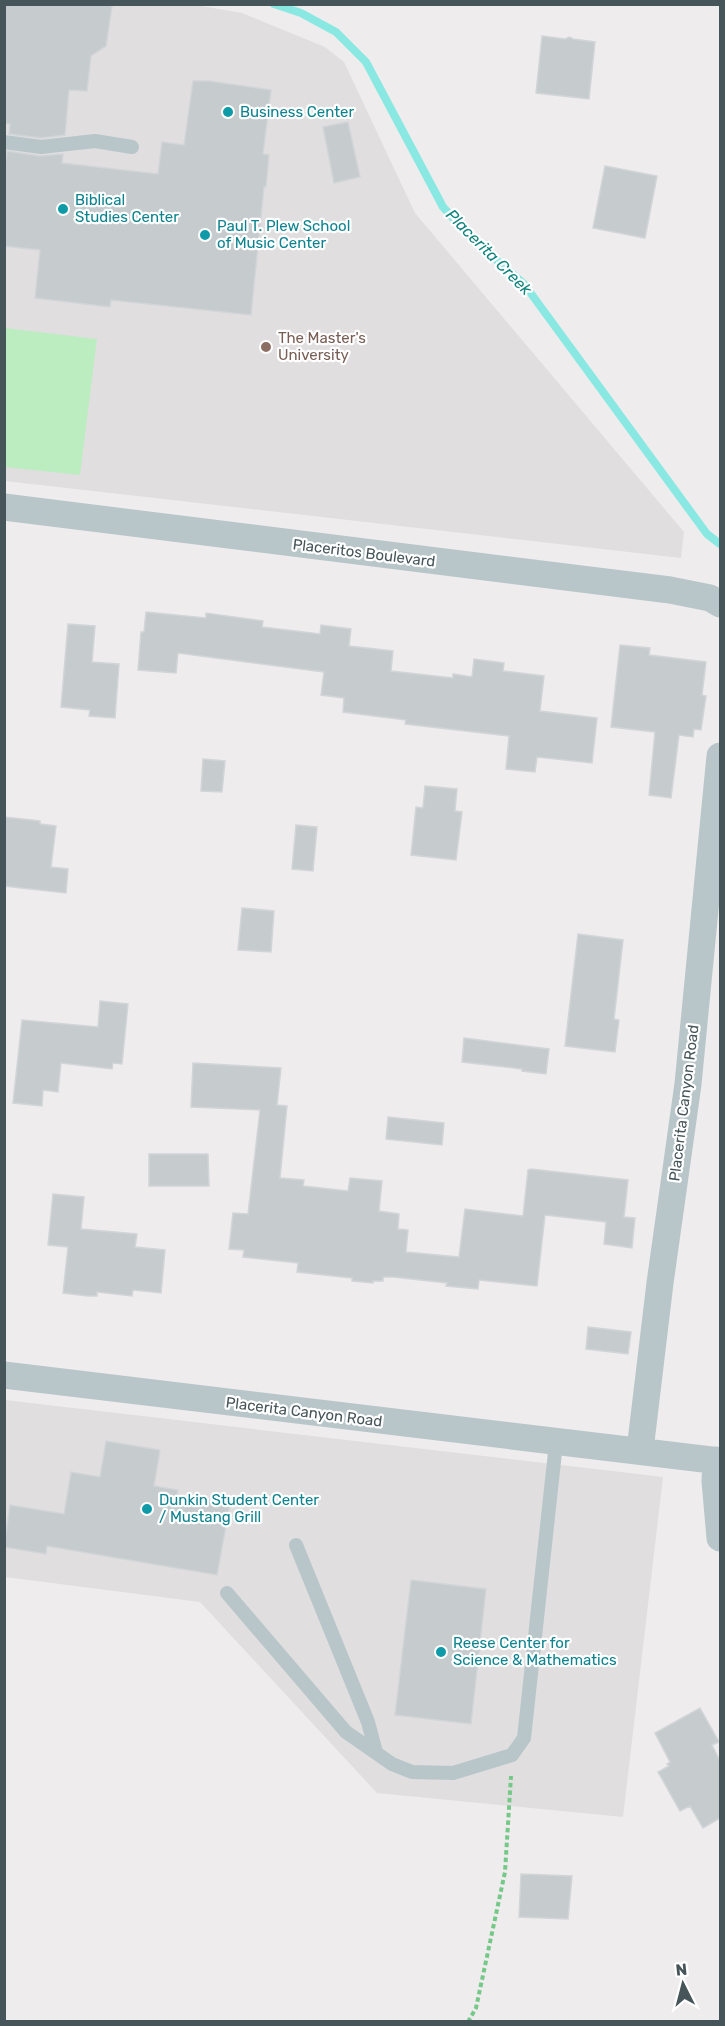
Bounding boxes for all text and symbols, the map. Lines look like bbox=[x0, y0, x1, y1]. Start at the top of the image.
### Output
place label: Business Center bbox=[240, 103, 354, 121]
marker: Business Center bbox=[221, 105, 235, 119]
place label: Biblical Studies Center bbox=[75, 191, 179, 226]
marker: Biblical Studies Center bbox=[56, 202, 70, 216]
water label: Placerita Creek bbox=[442, 205, 536, 299]
place label: Paul T. Plew School of Music Center bbox=[217, 217, 350, 252]
marker: Paul T. Plew School of Music Center bbox=[198, 228, 212, 242]
place label: The Master's University bbox=[278, 329, 366, 364]
marker: The Master's University bbox=[259, 340, 273, 354]
street label: Placeritos Boulevard bbox=[292, 535, 436, 571]
street label: Placerita Canyon Road bbox=[665, 1024, 703, 1182]
street label: Placerita Canyon Road bbox=[225, 1393, 383, 1431]
place label: Dunkin Student Center / Mustang Grill bbox=[159, 1491, 319, 1526]
marker: Dunkin Student Center / Mustang Grill bbox=[140, 1502, 154, 1516]
place label: Reese Center for Science & Mathematics bbox=[453, 1634, 617, 1669]
marker: Reese Center for Science & Mathematics bbox=[434, 1645, 448, 1659]
north arrow bbox=[653, 1954, 713, 2014]
text: N bbox=[675, 1960, 688, 1980]

